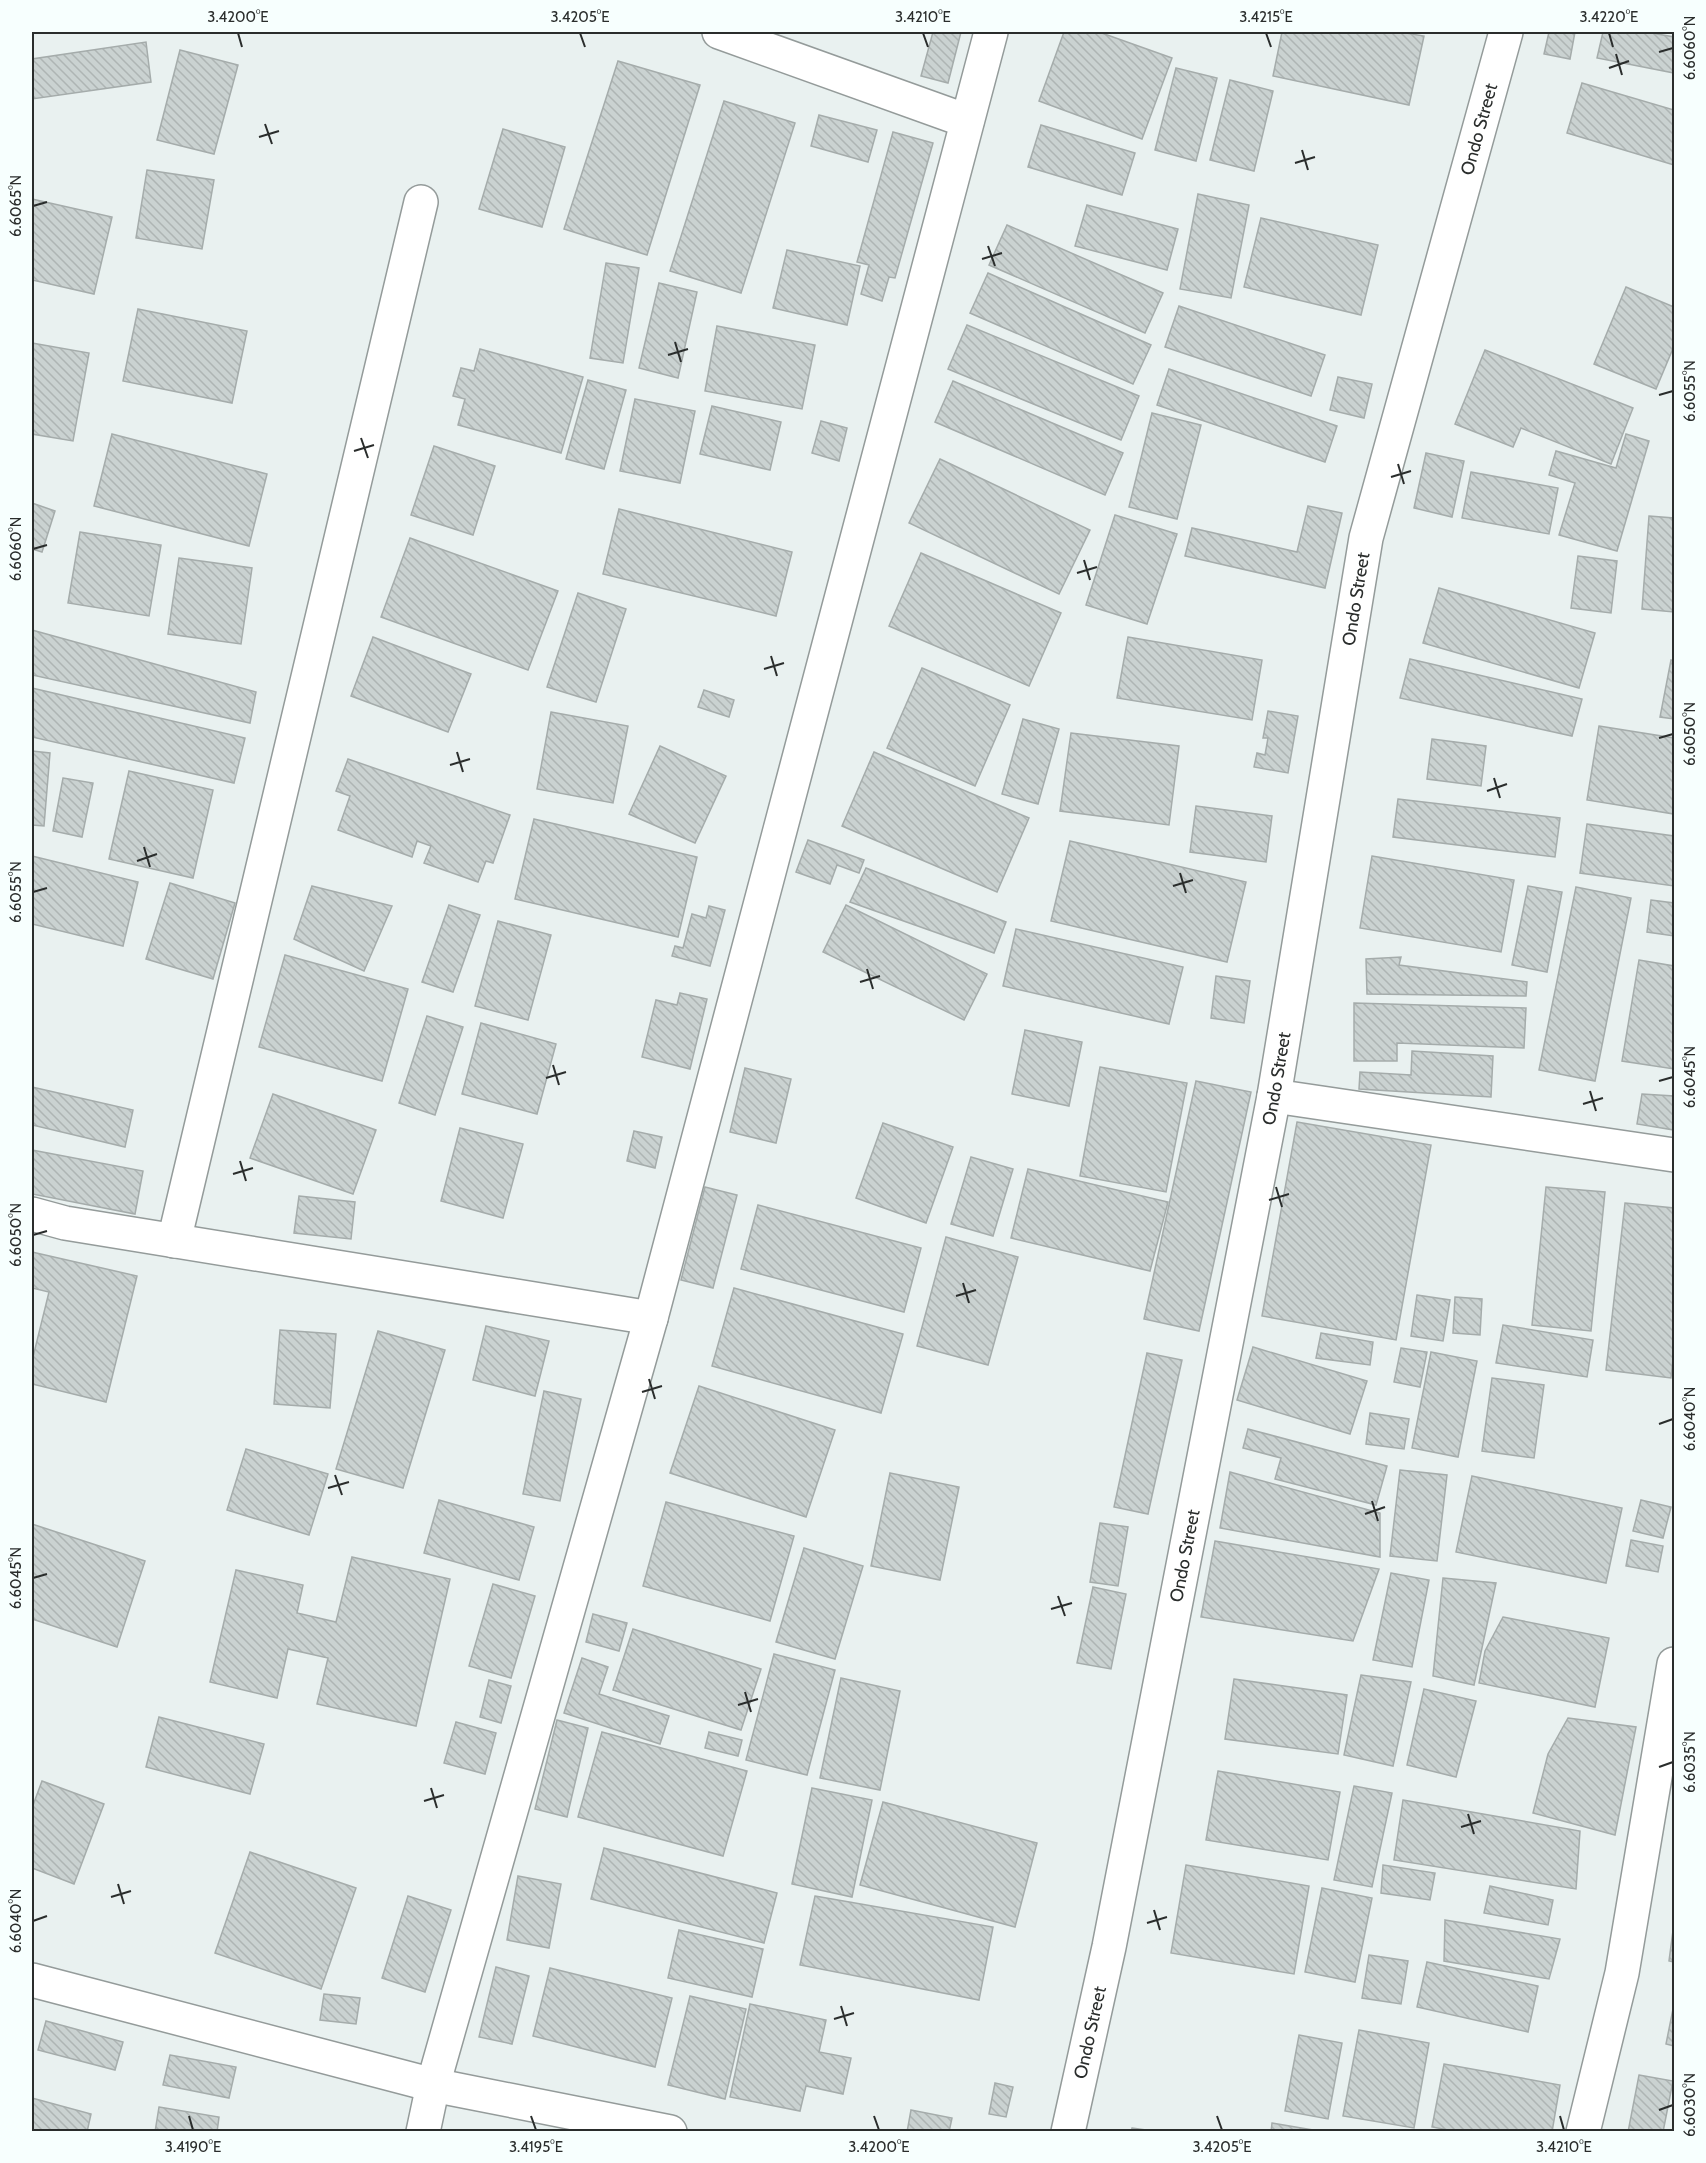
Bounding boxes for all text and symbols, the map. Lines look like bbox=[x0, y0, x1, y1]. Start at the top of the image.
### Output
text: 3.4200°E bbox=[207, 8, 269, 26]
text: 3.4205°E bbox=[550, 8, 610, 26]
text: 3.4210°E bbox=[895, 8, 951, 26]
text: 3.4215°E bbox=[1239, 8, 1293, 26]
text: 3.4220°E bbox=[1580, 8, 1638, 26]
text: 6.6060°N bbox=[1681, 16, 1699, 80]
street label: Ondo Street bbox=[1456, 81, 1502, 177]
text: 6.6065°N bbox=[7, 175, 25, 237]
text: 6.6055°N bbox=[1681, 360, 1699, 422]
text: 6.6060°N bbox=[7, 517, 25, 581]
street label: Ondo Street bbox=[1337, 551, 1374, 647]
text: 6.6050°N bbox=[1681, 702, 1699, 766]
text: 6.6055°N bbox=[7, 861, 25, 923]
street label: Ondo Street bbox=[1258, 1030, 1295, 1127]
text: 6.6045°N bbox=[1681, 1046, 1699, 1108]
text: 6.6050°N bbox=[7, 1203, 25, 1267]
text: 6.6040°N bbox=[1681, 1387, 1699, 1451]
street label: Ondo Street bbox=[1165, 1508, 1205, 1604]
text: 6.6045°N bbox=[7, 1547, 25, 1609]
text: 6.6035°N bbox=[1681, 1731, 1699, 1793]
text: 6.6040°N bbox=[7, 1889, 25, 1953]
street label: Ondo Street bbox=[1069, 1984, 1111, 2081]
text: 6.6030°N bbox=[1681, 2073, 1699, 2137]
text: 3.4190°E bbox=[165, 2138, 221, 2156]
text: 3.4195°E bbox=[509, 2138, 563, 2156]
text: 3.4200°E bbox=[848, 2138, 910, 2156]
text: 3.4205°E bbox=[1192, 2138, 1252, 2156]
text: 3.4210°E bbox=[1536, 2138, 1592, 2156]

